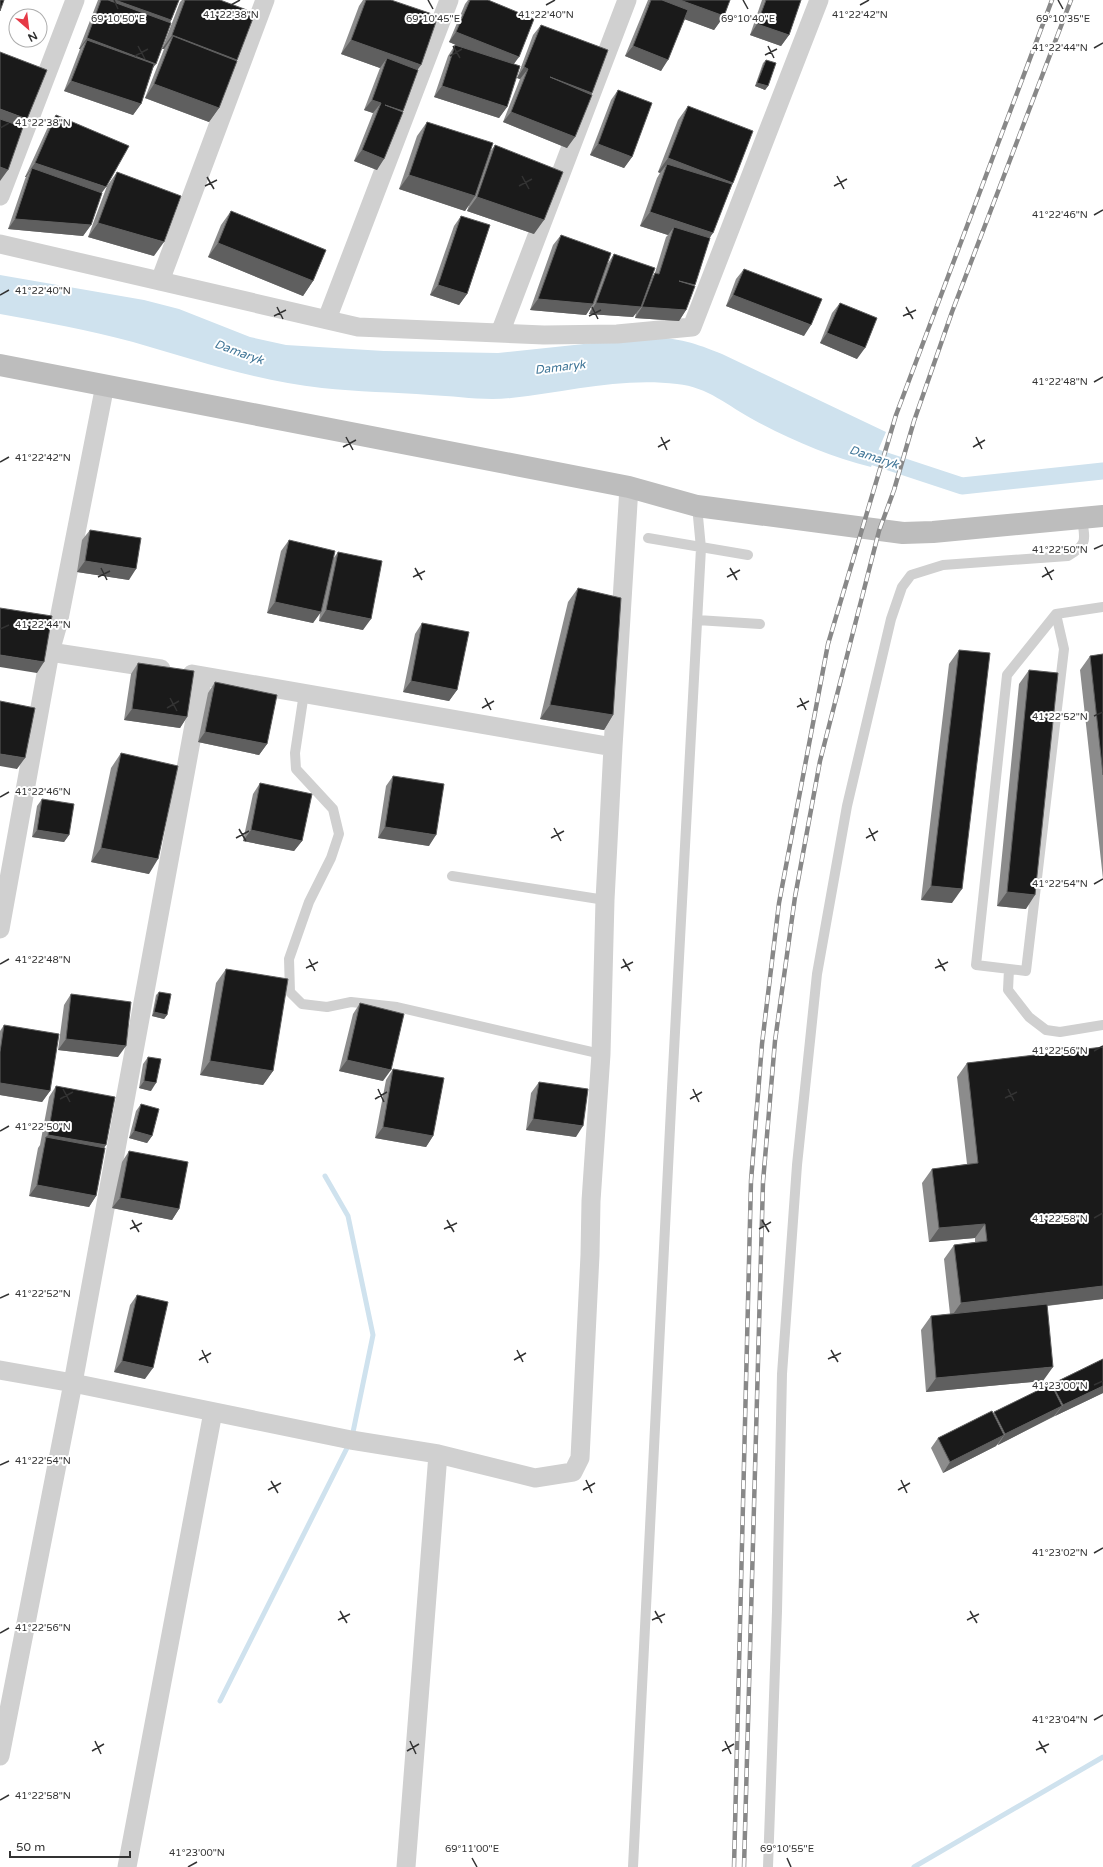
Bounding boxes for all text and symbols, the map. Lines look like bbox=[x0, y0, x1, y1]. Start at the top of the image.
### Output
north arrow bbox=[8, 8, 48, 48]
text: 41°22'38"N bbox=[203, 9, 259, 21]
text: 41°22'40"N bbox=[518, 9, 574, 21]
text: 41°22'42"N bbox=[832, 9, 888, 21]
text: 69°10'50"E bbox=[91, 13, 145, 25]
text: 69°10'45"E bbox=[406, 13, 460, 25]
text: 69°10'40"E bbox=[721, 13, 775, 25]
text: 69°10'35"E bbox=[1036, 13, 1090, 25]
text: N bbox=[26, 29, 39, 44]
text: 41°22'44"N bbox=[1032, 42, 1088, 54]
text: 41°22'38"N bbox=[15, 117, 71, 129]
text: 41°22'46"N bbox=[1032, 209, 1088, 221]
text: 41°22'40"N bbox=[15, 285, 71, 297]
water label: Damaryk bbox=[213, 337, 267, 368]
water label: Damaryk bbox=[534, 357, 588, 377]
text: 41°22'48"N bbox=[1032, 376, 1088, 388]
water label: Damaryk bbox=[848, 442, 902, 472]
text: 41°22'42"N bbox=[15, 452, 71, 464]
text: 41°22'50"N bbox=[1032, 544, 1088, 556]
text: 41°22'44"N bbox=[15, 619, 71, 631]
text: 41°22'52"N bbox=[1032, 711, 1088, 723]
text: 41°22'46"N bbox=[15, 786, 71, 798]
text: 41°22'54"N bbox=[1032, 878, 1088, 890]
text: 41°22'48"N bbox=[15, 954, 71, 966]
text: 41°22'56"N bbox=[1032, 1045, 1088, 1057]
text: 41°22'50"N bbox=[15, 1121, 71, 1133]
text: 41°22'58"N bbox=[1032, 1213, 1088, 1225]
text: 41°22'52"N bbox=[15, 1288, 71, 1300]
text: 41°23'00"N bbox=[1032, 1380, 1088, 1392]
text: 41°22'54"N bbox=[15, 1455, 71, 1467]
text: 41°23'02"N bbox=[1032, 1547, 1088, 1559]
text: 41°22'56"N bbox=[15, 1622, 71, 1634]
text: 41°23'04"N bbox=[1032, 1714, 1088, 1726]
text: 41°22'58"N bbox=[15, 1790, 71, 1802]
scale bar bbox=[10, 1833, 130, 1859]
text: 50 m bbox=[16, 1840, 45, 1854]
text: 69°11'00"E bbox=[445, 1843, 499, 1855]
text: 69°10'55"E bbox=[760, 1843, 814, 1855]
text: 41°23'00"N bbox=[169, 1847, 225, 1859]

